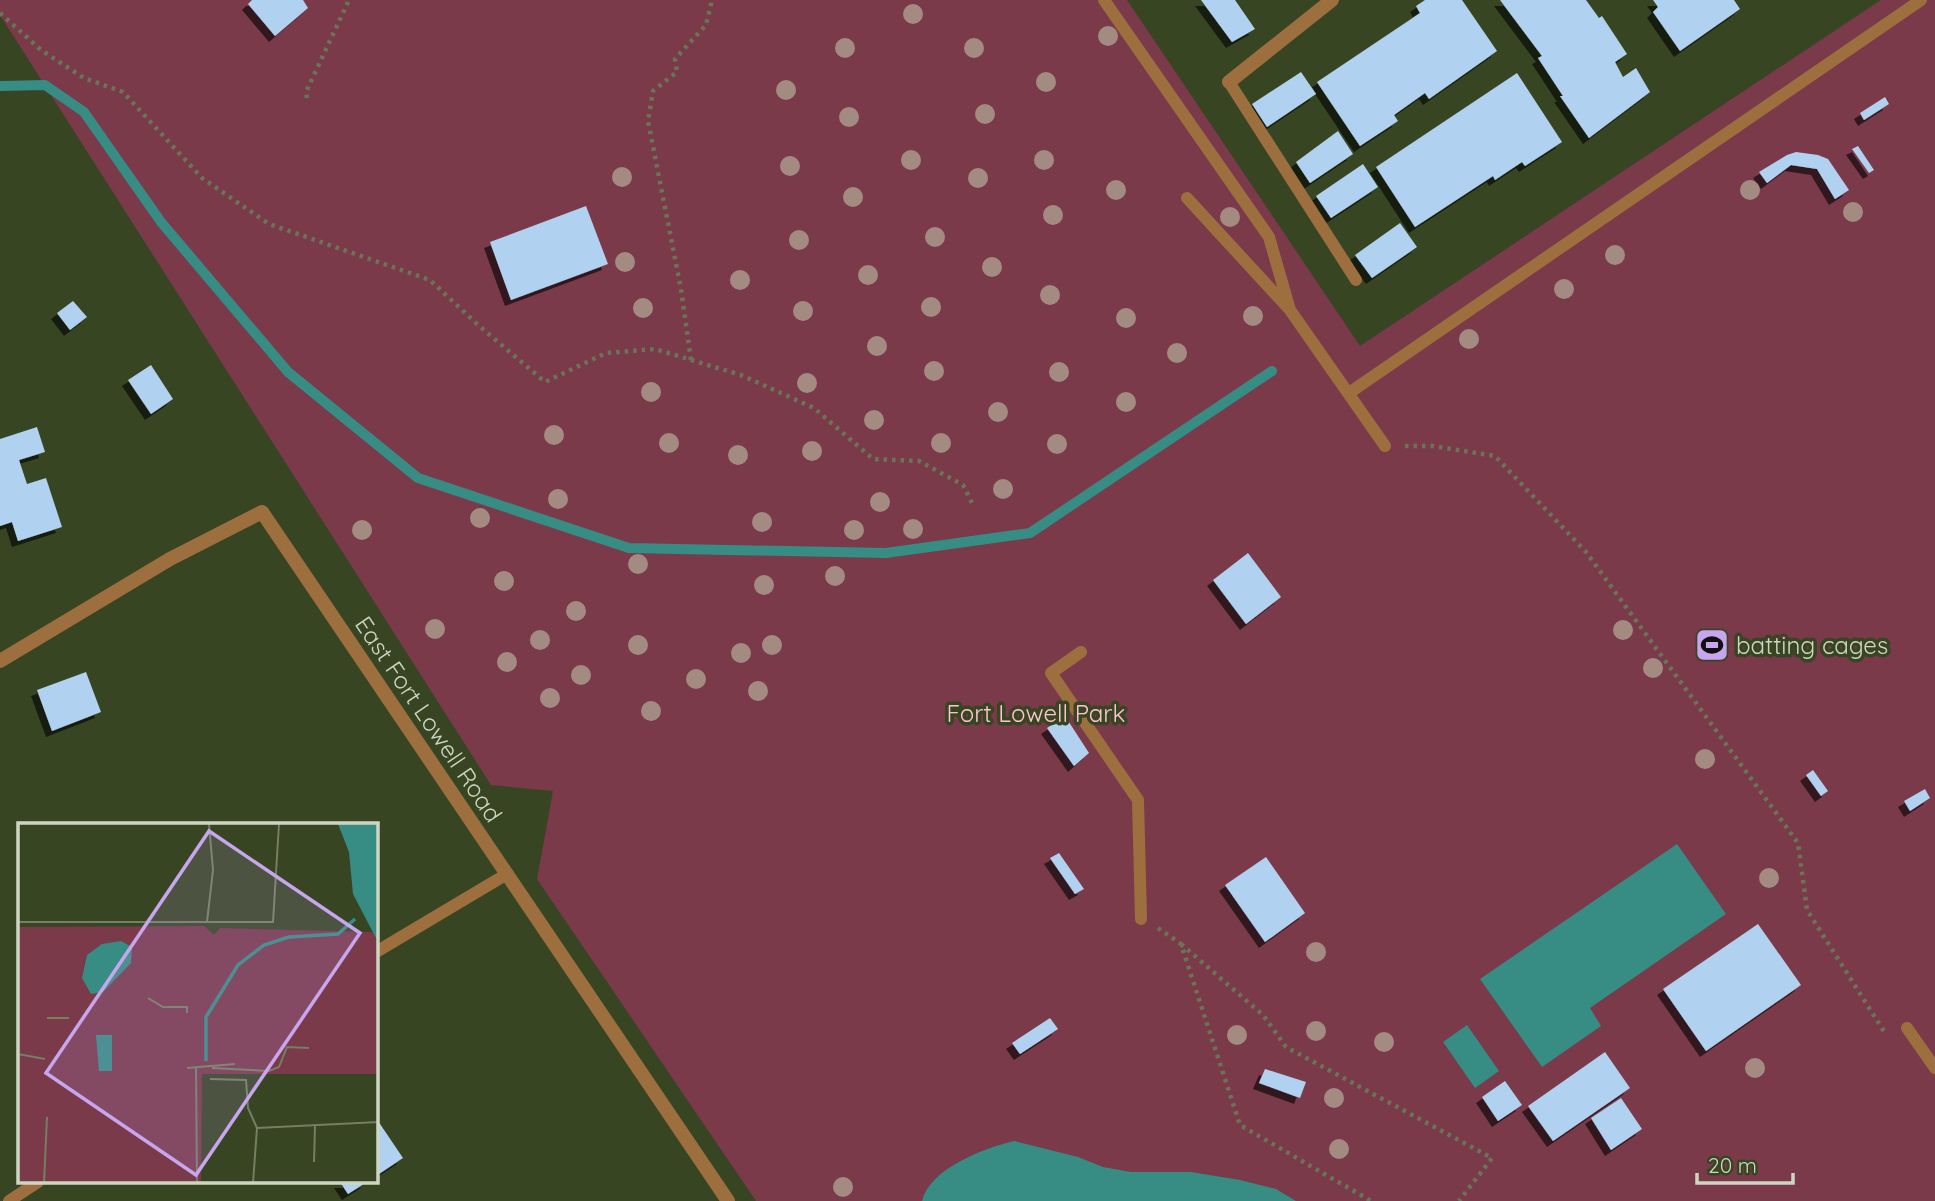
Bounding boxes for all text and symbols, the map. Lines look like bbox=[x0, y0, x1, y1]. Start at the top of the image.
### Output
street label: East Fort Lowell Road bbox=[349, 610, 509, 828]
sports icon: batting cages bbox=[1693, 626, 1731, 664]
place label: batting cages bbox=[1736, 630, 1888, 660]
park label: Fort Lowell Park bbox=[947, 698, 1125, 728]
inset map bbox=[18, 823, 378, 1184]
scale bar bbox=[1697, 1142, 1793, 1186]
text: 20 m bbox=[1708, 1152, 1757, 1178]

